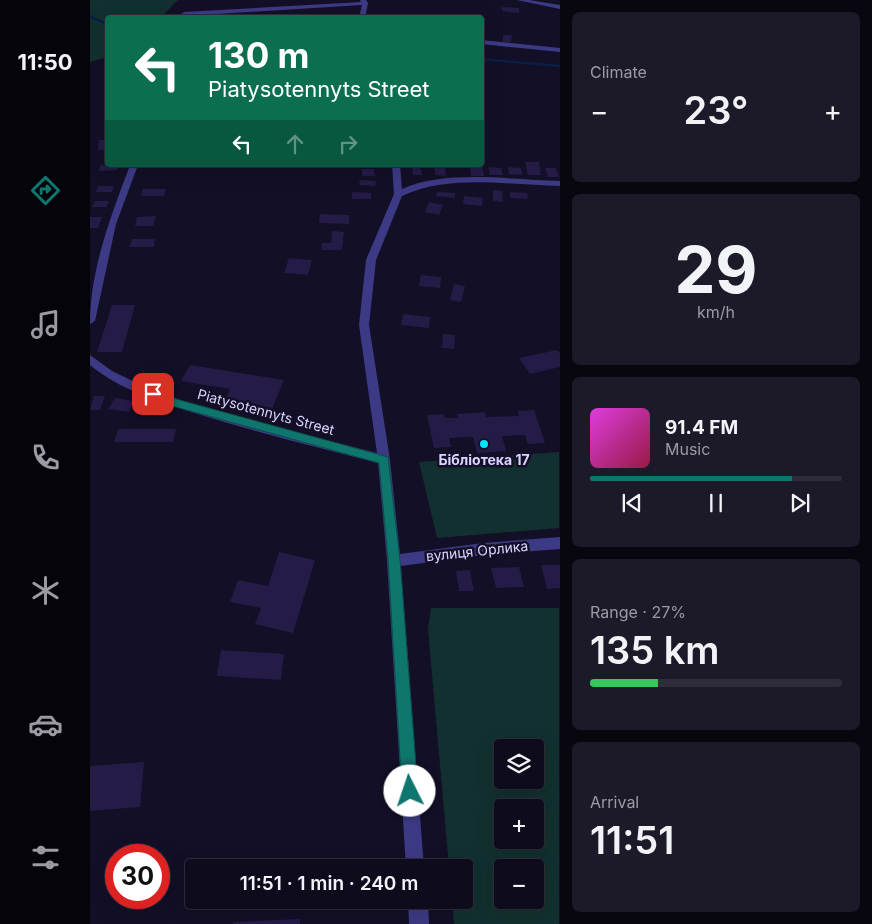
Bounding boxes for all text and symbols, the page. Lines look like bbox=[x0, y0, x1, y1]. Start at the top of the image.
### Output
text: 130 m bbox=[208, 34, 310, 76]
icon: left bbox=[125, 35, 190, 100]
text: 11:50 bbox=[17, 49, 73, 75]
text: Climate bbox=[590, 62, 647, 82]
text: Piatysotennyts Street bbox=[208, 76, 430, 102]
text: 23° bbox=[684, 87, 748, 133]
text: − bbox=[590, 94, 609, 128]
text: + bbox=[823, 94, 842, 128]
icon: left bbox=[228, 130, 256, 158]
icon: ahead bbox=[281, 130, 309, 158]
icon: right bbox=[334, 130, 362, 158]
icon: directions bbox=[28, 173, 63, 208]
text: 29 bbox=[674, 230, 758, 309]
text: km/h bbox=[697, 302, 735, 322]
icon: music bbox=[28, 307, 63, 342]
pin bbox=[132, 373, 174, 415]
icon: arrive bbox=[139, 380, 167, 408]
street label: Piatysotennyts Street bbox=[196, 385, 337, 438]
text: 91.4 FM bbox=[665, 416, 738, 439]
marker: Бібліотека 17 bbox=[478, 438, 490, 450]
text: Music bbox=[665, 439, 710, 459]
icon: phone bbox=[28, 440, 63, 475]
place label: Бібліотека 17 bbox=[438, 451, 530, 468]
icon: previous bbox=[618, 489, 646, 517]
icon: pause bbox=[702, 489, 730, 517]
icon: next bbox=[786, 489, 814, 517]
street label: вулиця Орлика bbox=[425, 537, 529, 564]
icon: climate bbox=[28, 573, 63, 608]
text: Range · 27% bbox=[590, 602, 686, 622]
text: 135 km bbox=[590, 627, 720, 673]
icon: car bbox=[28, 707, 63, 742]
map controls bbox=[494, 739, 544, 909]
button: layers bbox=[494, 739, 544, 789]
position arrow bbox=[383, 764, 435, 816]
text: Arrival bbox=[590, 792, 639, 812]
button: + bbox=[494, 799, 544, 849]
text: 11:51 bbox=[590, 817, 674, 863]
icon: filters bbox=[28, 840, 63, 875]
speed limit sign: 30 bbox=[105, 844, 170, 909]
button: − bbox=[494, 859, 544, 909]
text: 11:51 · 1 min · 240 m bbox=[240, 872, 418, 895]

